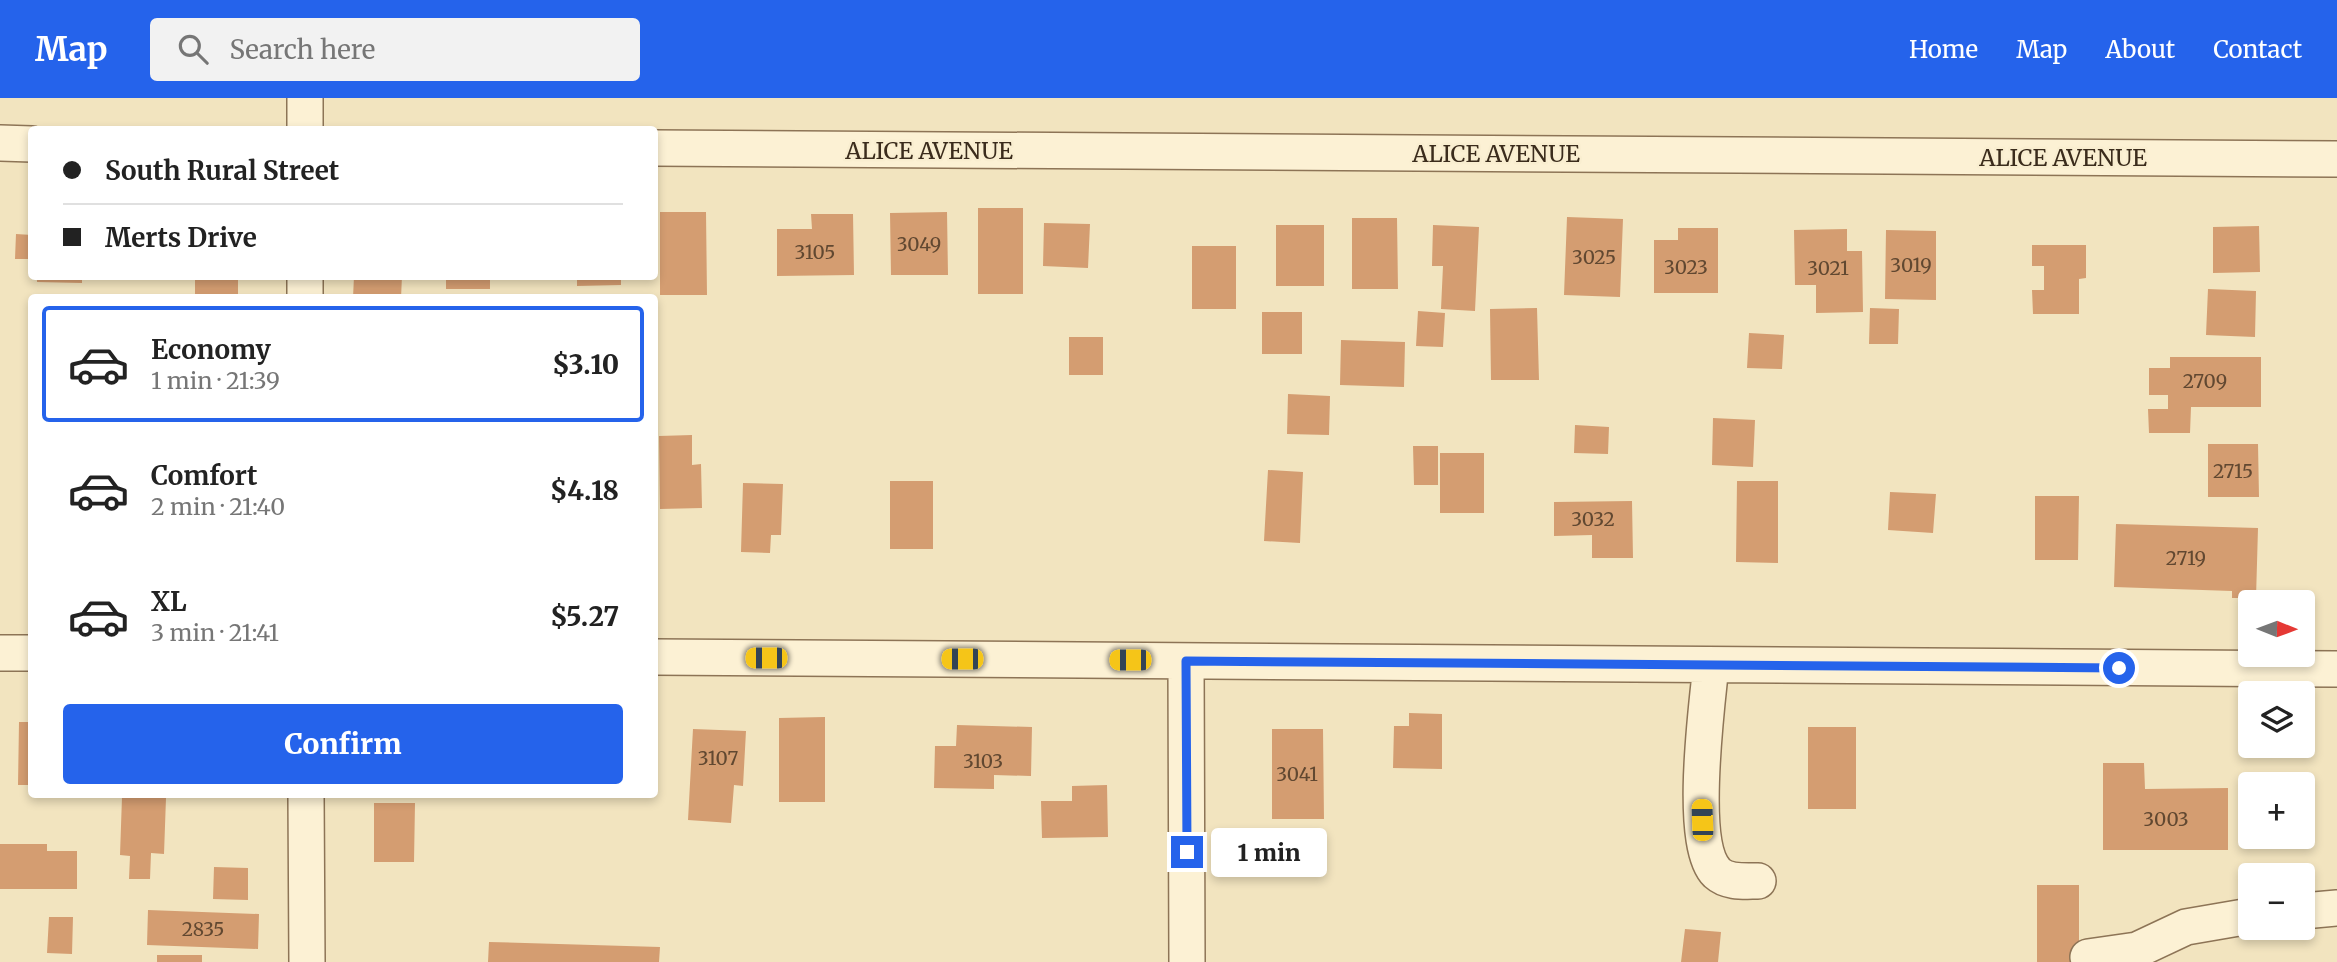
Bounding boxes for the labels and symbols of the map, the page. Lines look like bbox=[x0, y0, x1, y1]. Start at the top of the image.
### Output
street label: ALICE AVENUE bbox=[844, 136, 1013, 165]
street label: ALICE AVENUE bbox=[1411, 139, 1580, 168]
street label: ALICE AVENUE bbox=[1978, 143, 2147, 172]
house number: 3049 bbox=[897, 232, 941, 256]
house number: 3105 bbox=[795, 240, 835, 264]
house number: 3025 bbox=[1572, 245, 1616, 269]
house number: 3019 bbox=[1890, 253, 1932, 277]
house number: 3023 bbox=[1664, 255, 1708, 279]
house number: 3021 bbox=[1807, 256, 1849, 280]
house number: 2709 bbox=[2183, 369, 2227, 393]
house number: 2715 bbox=[2213, 459, 2253, 483]
house number: 3032 bbox=[1571, 507, 1615, 531]
house number: 2719 bbox=[2166, 546, 2206, 570]
north arrow bbox=[2238, 590, 2315, 667]
car bbox=[746, 648, 788, 669]
car bbox=[942, 649, 984, 670]
car bbox=[1110, 650, 1152, 671]
route start bbox=[2103, 652, 2135, 684]
house number: 3107 bbox=[698, 746, 738, 770]
house number: 3103 bbox=[963, 749, 1003, 773]
house number: 3041 bbox=[1276, 762, 1318, 786]
car bbox=[1691, 799, 1714, 841]
house number: 3003 bbox=[2143, 807, 2189, 831]
callout: 1 min bbox=[1212, 828, 1327, 876]
route end bbox=[1171, 836, 1203, 868]
house number: 2835 bbox=[182, 917, 224, 941]

